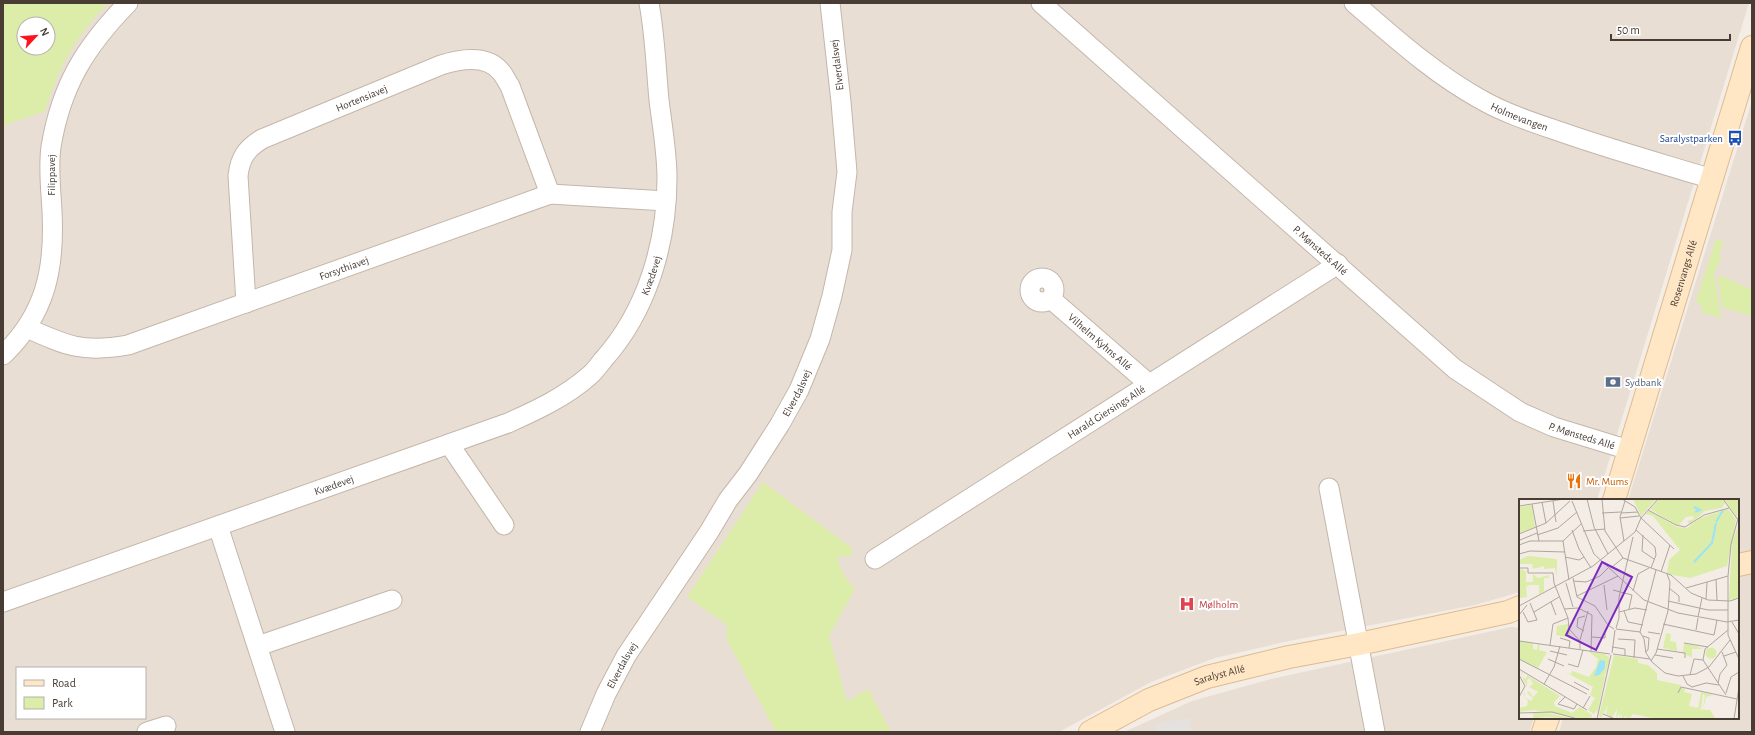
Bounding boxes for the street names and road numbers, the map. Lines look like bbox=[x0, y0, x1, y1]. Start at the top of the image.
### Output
street label: Elverdalsvej bbox=[828, 39, 846, 91]
street label: Hortensiavej bbox=[334, 82, 389, 113]
street label: Holmevangen bbox=[1489, 100, 1549, 133]
street label: Filippavej bbox=[46, 154, 57, 196]
street label: P. Mønsteds Allé bbox=[1291, 223, 1350, 277]
street label: Rosenvangs Allé bbox=[1668, 239, 1698, 308]
street label: Forsythiavej bbox=[318, 254, 370, 282]
street label: Kvædevej bbox=[639, 255, 662, 297]
street label: Vilhelm Kyhns Allé bbox=[1066, 311, 1134, 372]
street label: Elverdalsvej bbox=[780, 368, 812, 418]
street label: Harald Giersings Allé bbox=[1065, 383, 1147, 440]
street label: P. Mønsteds Allé bbox=[1547, 420, 1616, 451]
street label: Kvædevej bbox=[313, 473, 355, 497]
street label: Elverdalsvej bbox=[604, 640, 639, 690]
street label: Saralyst Allé bbox=[1192, 663, 1246, 687]

